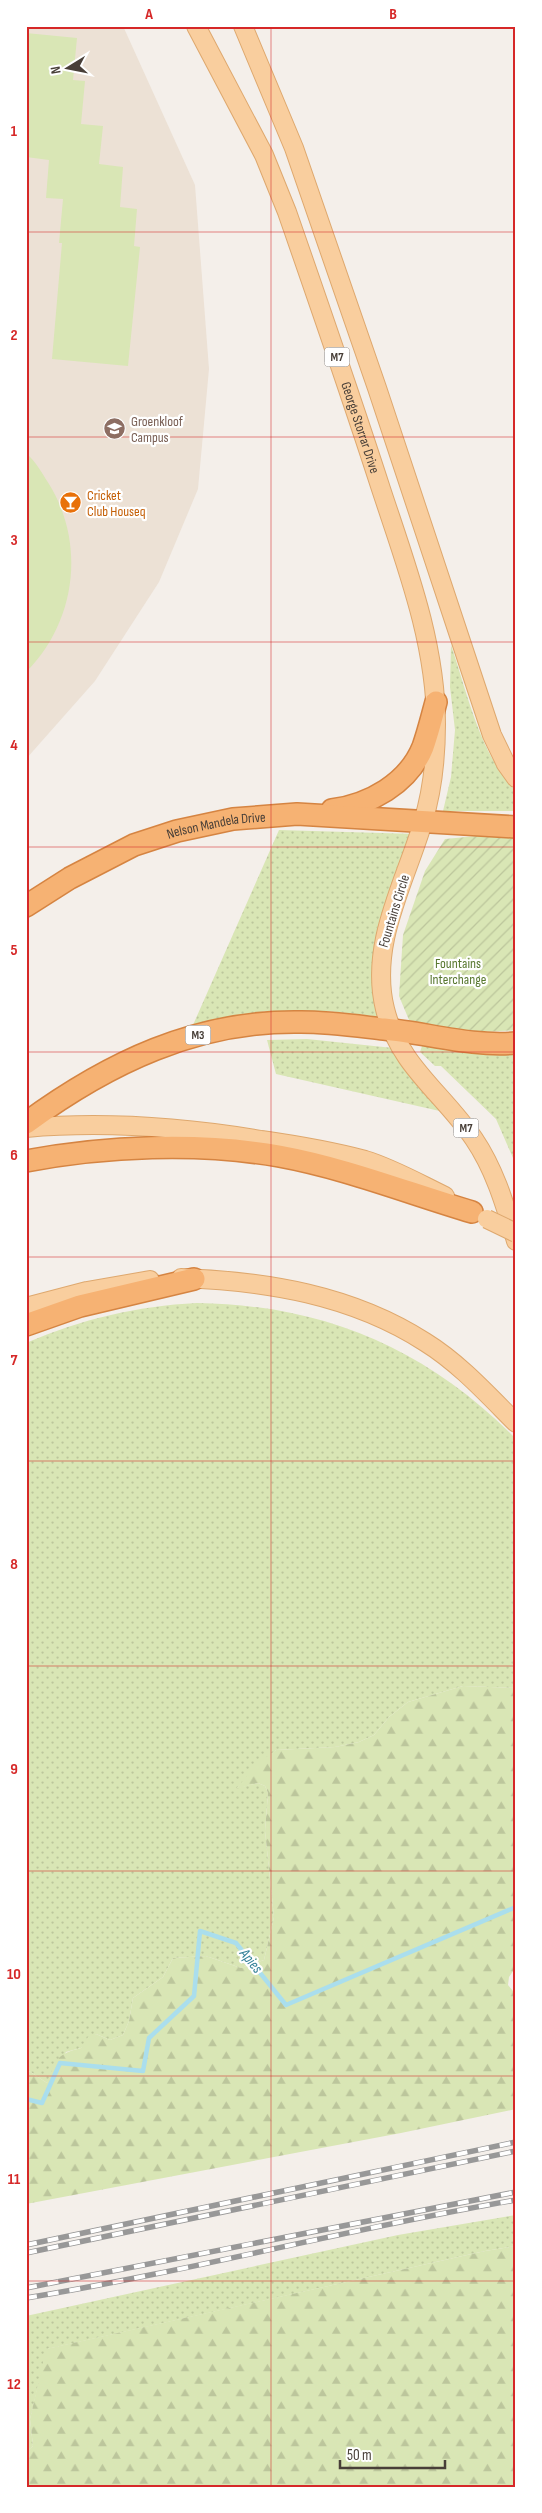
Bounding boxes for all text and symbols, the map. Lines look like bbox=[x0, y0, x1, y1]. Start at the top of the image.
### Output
text: A bbox=[144, 5, 153, 24]
text: B bbox=[389, 5, 397, 24]
north arrow bbox=[42, 42, 92, 92]
text: N bbox=[47, 65, 65, 75]
text: 1 bbox=[11, 122, 18, 141]
text: 2 bbox=[10, 326, 18, 345]
road number: M7 bbox=[324, 348, 350, 367]
street label: George Storrar Drive bbox=[338, 379, 384, 475]
place label: Groenkloof Campus bbox=[131, 413, 184, 446]
school or university icon: Groenkloof Campus bbox=[103, 417, 127, 441]
place label: Cricket Club Houseq bbox=[87, 487, 146, 520]
bar icon: Cricket Club Houseq bbox=[59, 491, 83, 515]
text: 3 bbox=[10, 531, 18, 550]
text: 4 bbox=[10, 736, 18, 755]
street label: Nelson Mandela Drive bbox=[164, 808, 266, 842]
street label: Fountains Circle bbox=[375, 872, 413, 950]
text: 5 bbox=[10, 941, 18, 960]
park label: Fountains Interchange bbox=[430, 955, 486, 988]
road number: M3 bbox=[186, 1026, 210, 1044]
road number: M7 bbox=[454, 1118, 478, 1138]
text: 6 bbox=[10, 1146, 18, 1165]
text: 7 bbox=[11, 1351, 18, 1370]
text: 8 bbox=[10, 1555, 18, 1574]
text: 9 bbox=[10, 1760, 18, 1779]
water label: Apies bbox=[235, 1944, 267, 1978]
text: 10 bbox=[7, 1965, 21, 1984]
text: 11 bbox=[8, 2170, 21, 2189]
text: 12 bbox=[7, 2375, 21, 2394]
scale bar bbox=[340, 2438, 444, 2470]
text: 50 m bbox=[347, 2446, 372, 2465]

